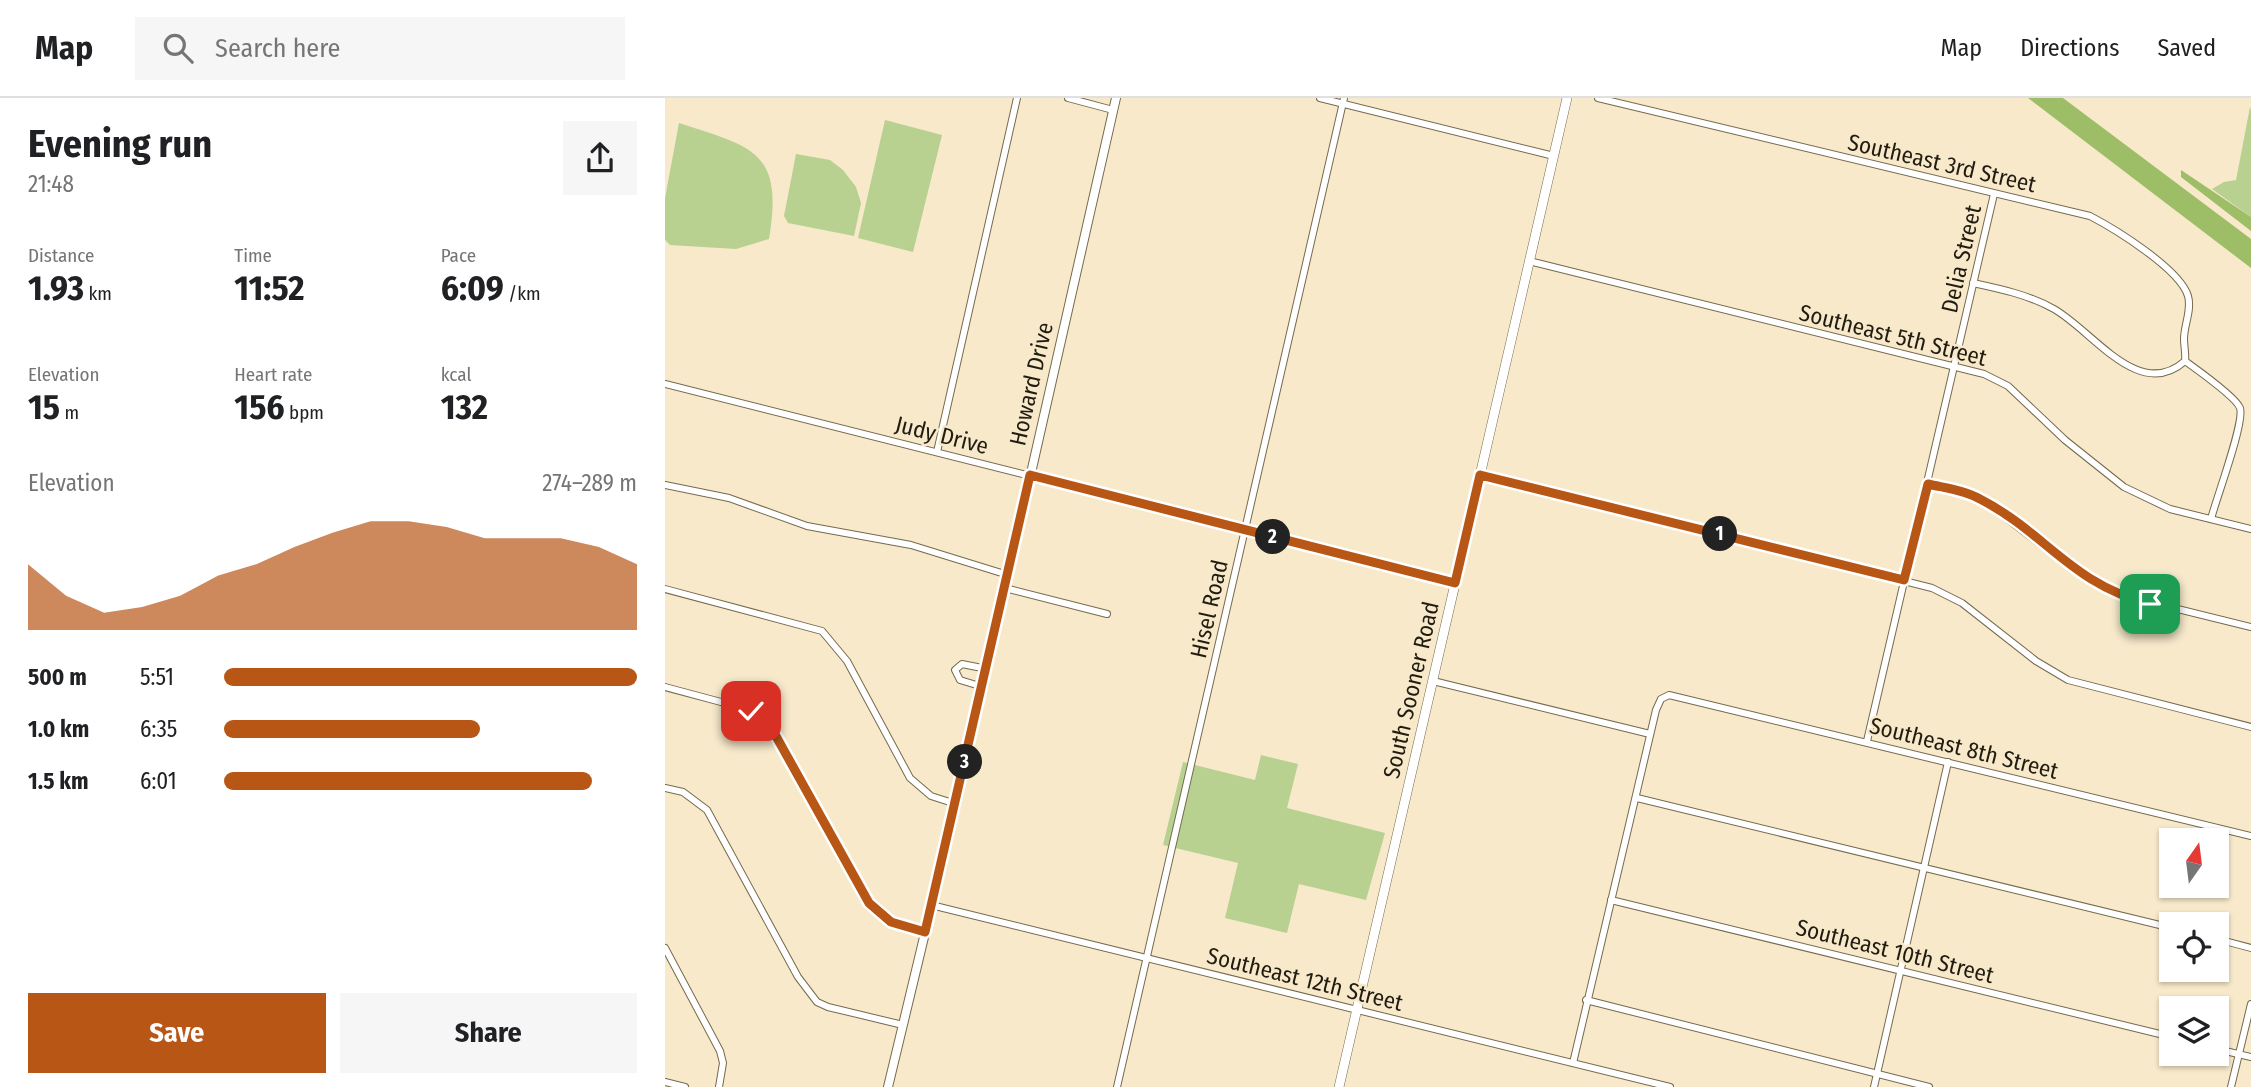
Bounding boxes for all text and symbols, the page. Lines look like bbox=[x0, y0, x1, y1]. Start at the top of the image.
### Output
search box bbox=[135, 17, 625, 80]
text: Map bbox=[35, 28, 93, 68]
icon: search bbox=[159, 29, 197, 67]
text: Search here bbox=[215, 33, 340, 64]
text: Map bbox=[1941, 34, 1982, 62]
text: Directions bbox=[2020, 34, 2119, 62]
text: Saved bbox=[2157, 34, 2216, 62]
text: Evening run bbox=[28, 121, 212, 167]
button: share bbox=[563, 121, 637, 195]
street label: Southeast 3rd Street bbox=[1845, 128, 2039, 198]
text: 21:48 bbox=[28, 170, 74, 198]
street label: Delia Street bbox=[1935, 202, 1987, 316]
text: Distance bbox=[28, 244, 95, 267]
text: Time bbox=[234, 244, 272, 267]
text: Pace bbox=[441, 244, 476, 267]
text: 1.93 bbox=[28, 267, 84, 309]
text: 11:52 bbox=[234, 267, 305, 309]
text: 6:09 bbox=[441, 267, 504, 309]
text: km bbox=[84, 282, 112, 305]
text: /km bbox=[504, 282, 541, 305]
street label: Southeast 5th Street bbox=[1796, 298, 1990, 372]
street label: Howard Drive bbox=[1003, 320, 1059, 448]
text: Elevation bbox=[28, 363, 100, 386]
text: Heart rate bbox=[234, 363, 312, 386]
text: kcal bbox=[441, 363, 471, 386]
text: 15 bbox=[28, 386, 60, 428]
text: 156 bbox=[234, 386, 285, 428]
text: 132 bbox=[441, 386, 488, 428]
text: m bbox=[60, 401, 79, 424]
text: bpm bbox=[285, 401, 324, 424]
street label: Judy Drive bbox=[893, 410, 991, 460]
text: Elevation bbox=[28, 469, 115, 497]
text: 274–289 m bbox=[542, 469, 637, 497]
pin: 1 bbox=[1703, 516, 1737, 551]
pin: 2 bbox=[1255, 520, 1291, 555]
text: 1 bbox=[1715, 522, 1724, 545]
text: 2 bbox=[1268, 525, 1277, 548]
street label: Hisel Road bbox=[1184, 557, 1234, 661]
pin bbox=[2120, 574, 2180, 634]
icon: arrive bbox=[2131, 585, 2169, 623]
street label: South Sooner Road bbox=[1377, 599, 1445, 781]
text: 500 m bbox=[28, 663, 87, 691]
text: 5:51 bbox=[140, 663, 174, 691]
pin bbox=[721, 681, 781, 741]
icon: check bbox=[732, 692, 770, 730]
street label: Southeast 8th Street bbox=[1867, 711, 2062, 785]
text: 1.0 km bbox=[28, 715, 89, 743]
text: 6:35 bbox=[140, 715, 177, 743]
pin: 3 bbox=[947, 744, 983, 780]
text: 3 bbox=[960, 750, 969, 773]
text: 1.5 km bbox=[28, 767, 89, 795]
text: 6:01 bbox=[140, 767, 177, 795]
north arrow bbox=[2159, 828, 2229, 898]
map controls bbox=[2159, 828, 2229, 1066]
button: locate bbox=[2159, 912, 2229, 982]
street label: Southeast 10th Street bbox=[1793, 913, 1997, 989]
street label: Southeast 12th Street bbox=[1204, 941, 1406, 1017]
button: Save bbox=[28, 993, 326, 1073]
button: Share bbox=[340, 993, 637, 1073]
button: layers bbox=[2159, 996, 2229, 1066]

